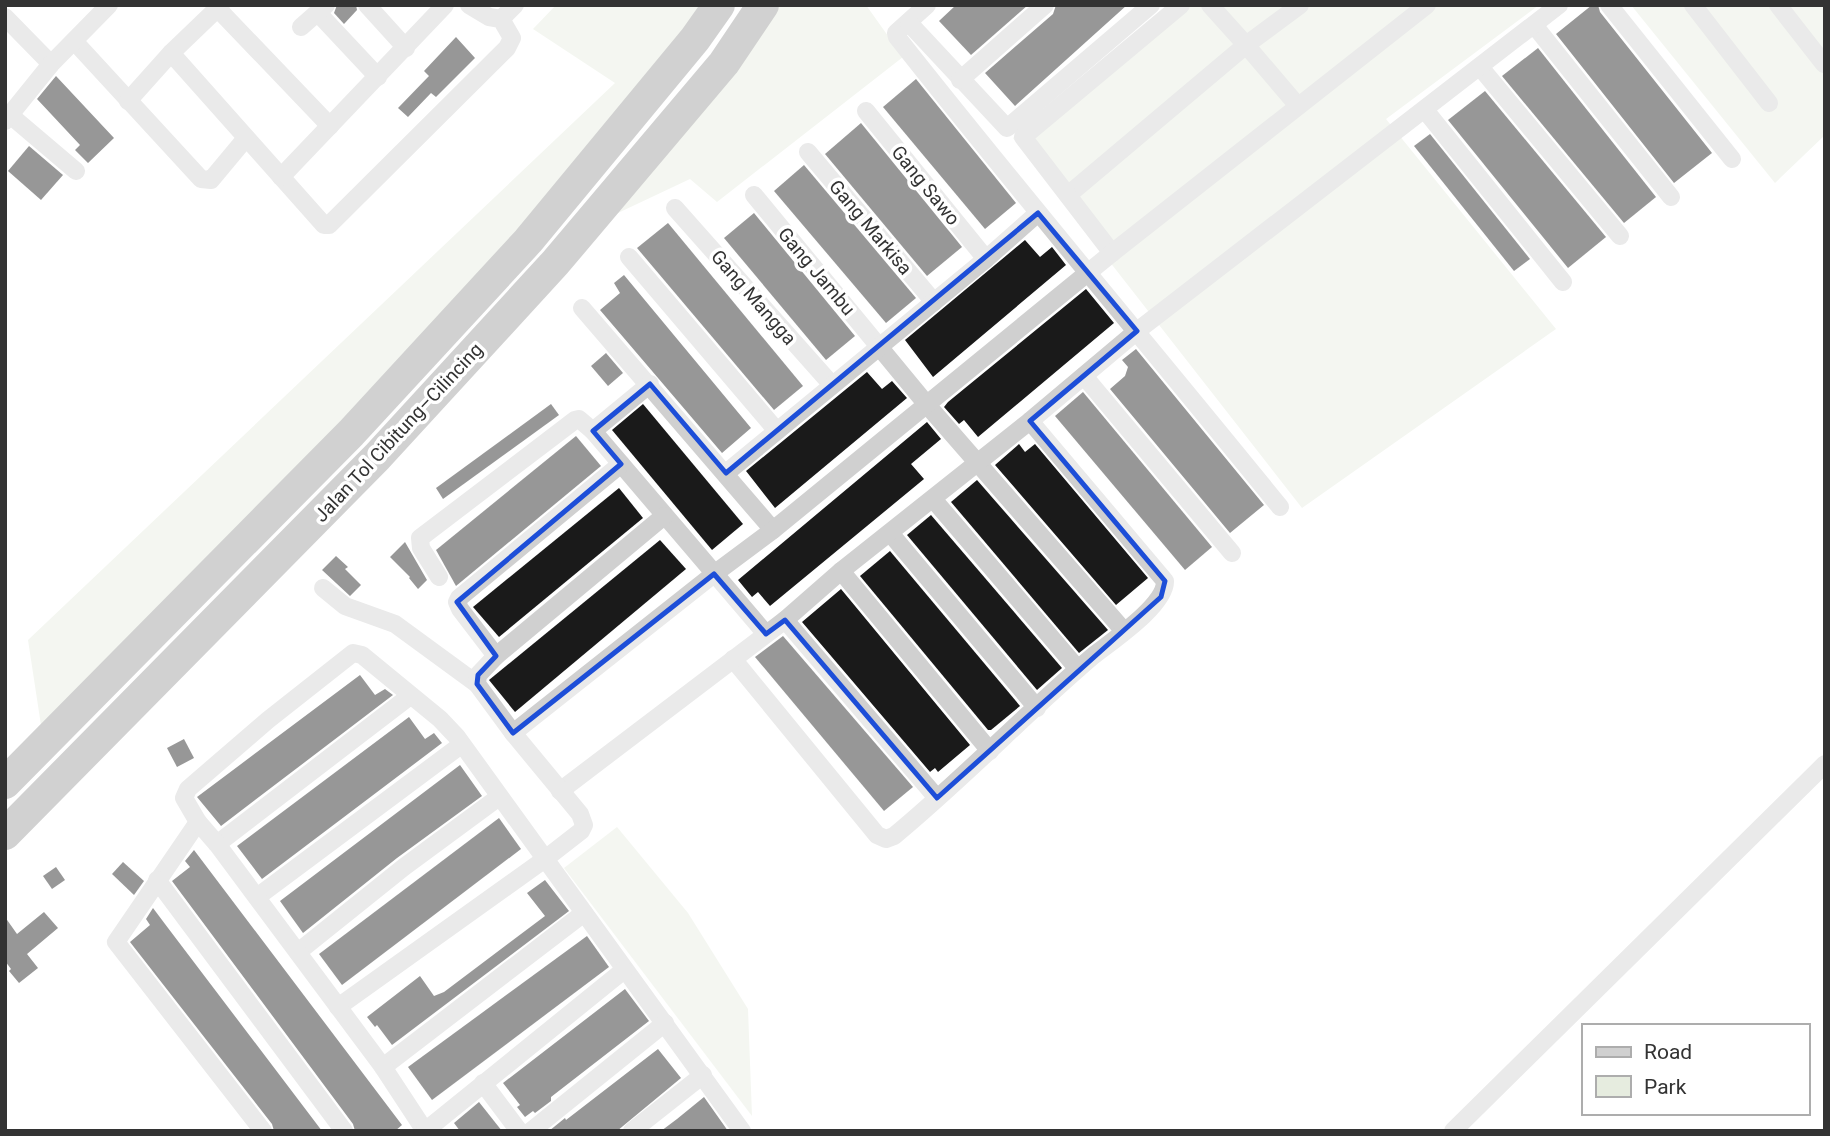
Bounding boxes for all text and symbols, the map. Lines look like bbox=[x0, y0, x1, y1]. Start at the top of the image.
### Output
street label: Gang Sawo bbox=[887, 141, 965, 230]
street label: Gang Markisa bbox=[824, 175, 917, 279]
street label: Gang Jambu bbox=[773, 223, 860, 320]
street label: Gang Mangga bbox=[706, 245, 801, 349]
street label: Jalan Tol Cibitung–Cilincing bbox=[309, 338, 487, 527]
legend bbox=[1582, 1024, 1809, 1115]
text: Road bbox=[1644, 1040, 1692, 1064]
text: Park bbox=[1644, 1075, 1687, 1099]

